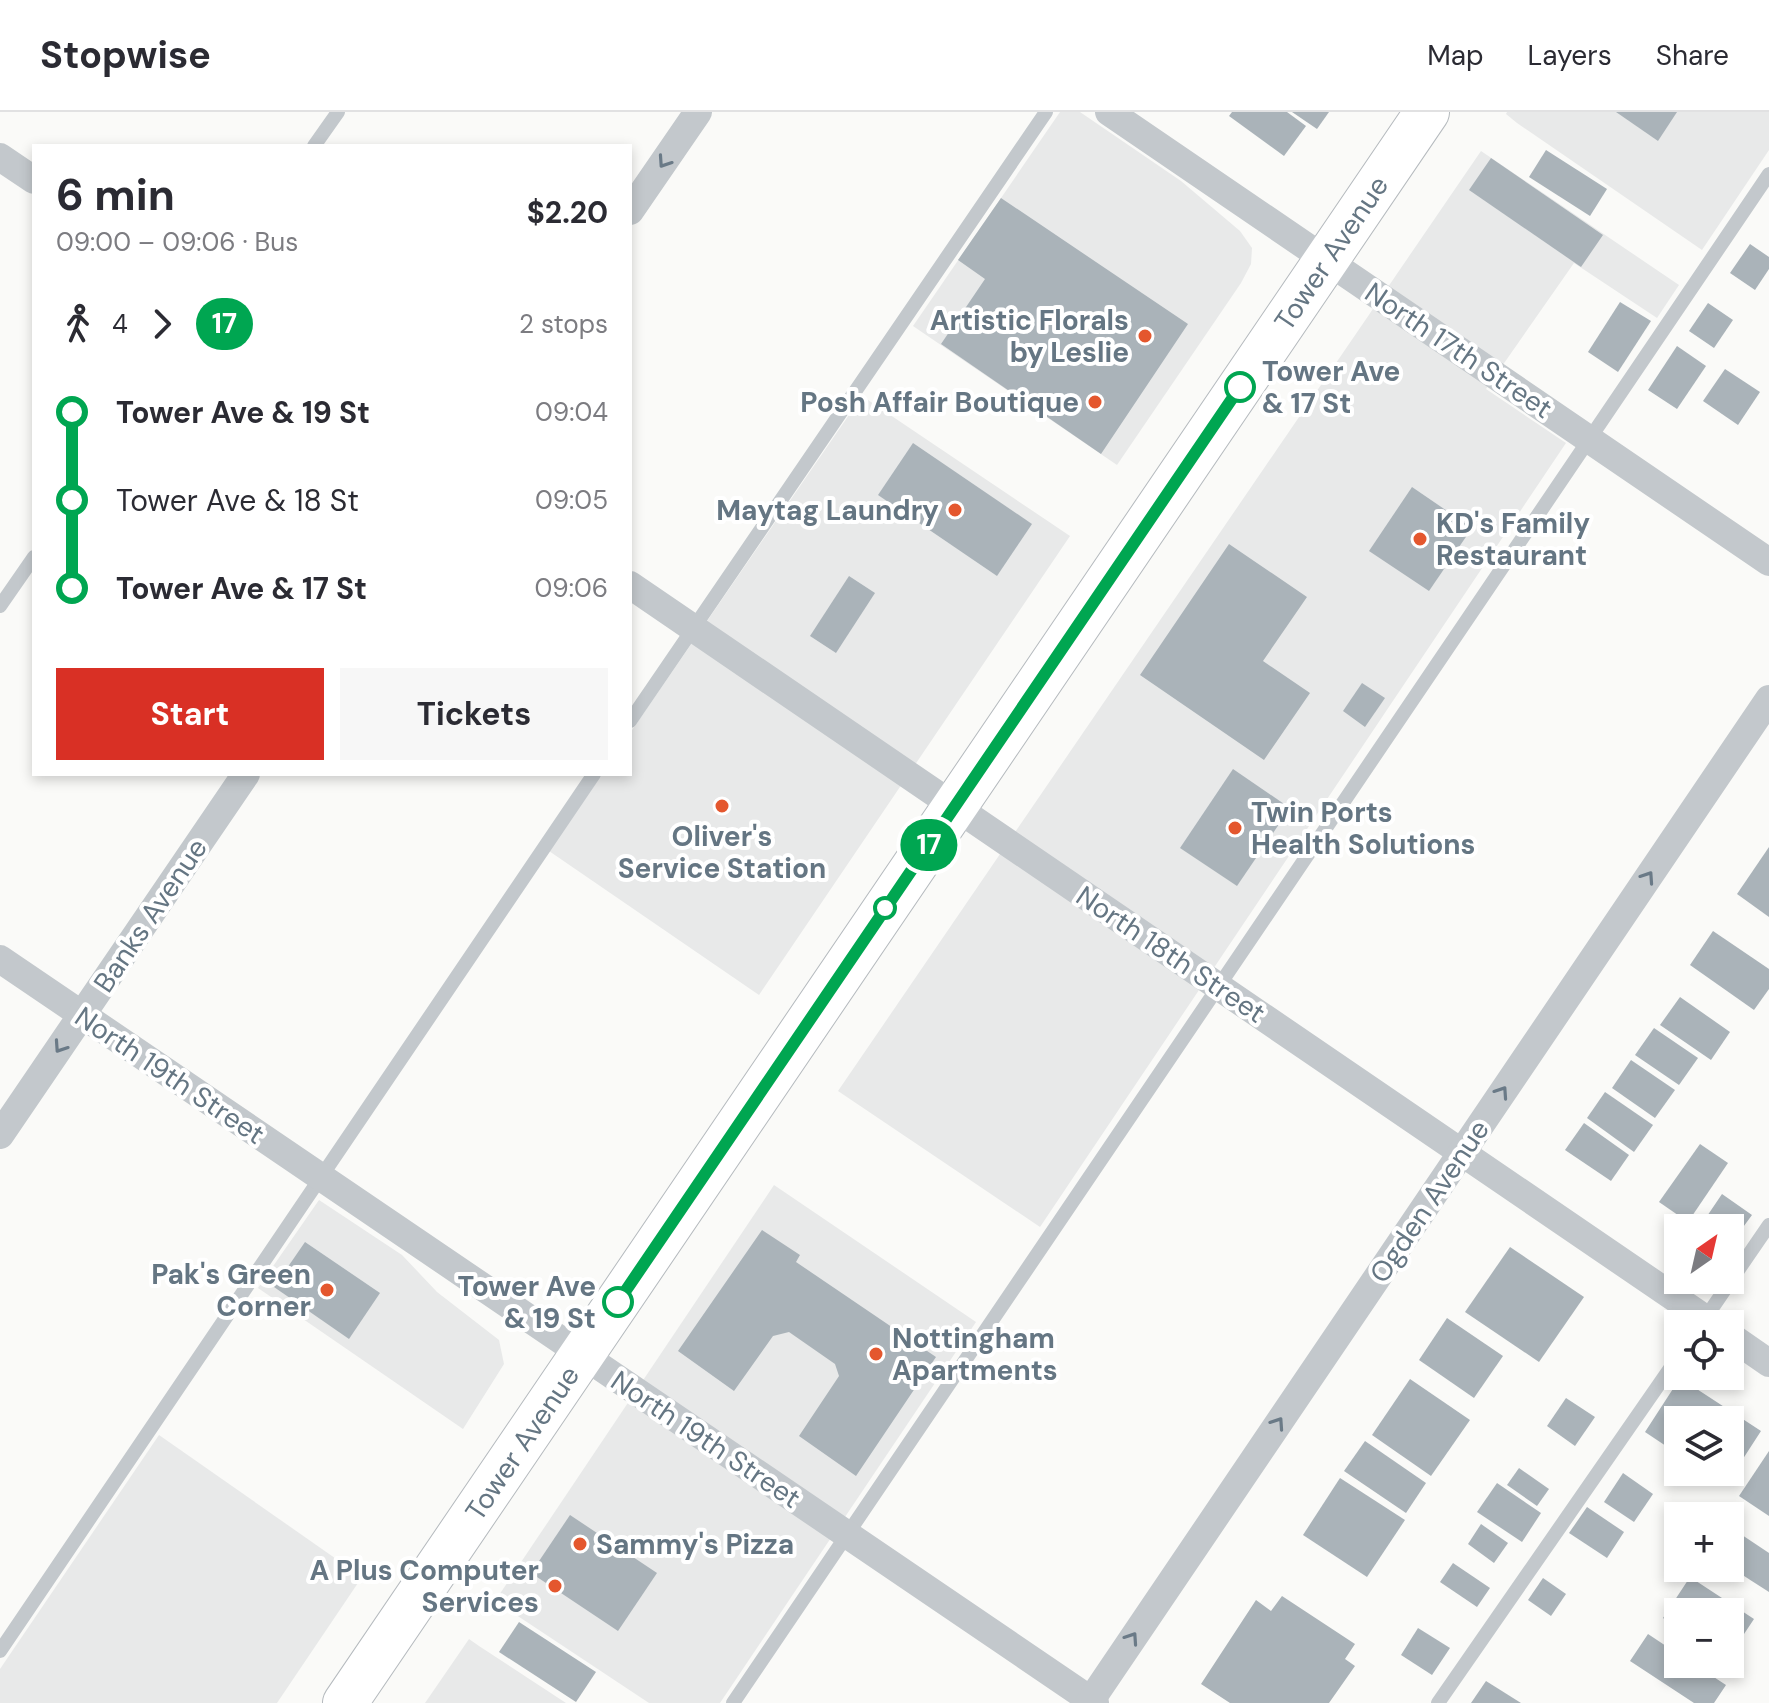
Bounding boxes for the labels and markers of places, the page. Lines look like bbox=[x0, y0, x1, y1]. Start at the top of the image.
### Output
place label: Artistic Florals by Leslie bbox=[930, 302, 1129, 371]
marker: Artistic Florals by Leslie bbox=[1136, 327, 1154, 345]
place label: Tower Ave & 17 St bbox=[1262, 353, 1400, 422]
marker: Tower Ave & 17 St bbox=[1225, 372, 1255, 402]
place label: Posh Affair Boutique bbox=[800, 384, 1079, 421]
marker: Posh Affair Boutique bbox=[1086, 393, 1104, 411]
place label: Maytag Laundry bbox=[716, 492, 939, 529]
marker: Maytag Laundry bbox=[946, 501, 964, 519]
place label: KD's Family Restaurant bbox=[1436, 505, 1590, 574]
marker: KD's Family Restaurant bbox=[1411, 530, 1429, 548]
place label: Twin Ports Health Solutions bbox=[1251, 794, 1476, 863]
marker: Oliver's Service Station bbox=[713, 797, 731, 815]
place label: Oliver's Service Station bbox=[618, 818, 826, 887]
marker: Twin Ports Health Solutions bbox=[1226, 819, 1244, 837]
unlabelled marker bbox=[874, 897, 896, 919]
place label: Pak's Green Corner bbox=[151, 1256, 311, 1325]
place label: Tower Ave & 19 St bbox=[458, 1268, 596, 1337]
marker: Pak's Green Corner bbox=[318, 1281, 336, 1299]
marker: Tower Ave & 19 St bbox=[603, 1287, 633, 1317]
place label: Nottingham Apartments bbox=[892, 1320, 1058, 1389]
marker: Nottingham Apartments bbox=[867, 1345, 885, 1363]
place label: Sammy's Pizza bbox=[596, 1526, 794, 1563]
marker: Sammy's Pizza bbox=[571, 1535, 589, 1553]
place label: A Plus Computer Services bbox=[309, 1552, 539, 1621]
marker: A Plus Computer Services bbox=[546, 1577, 564, 1595]

